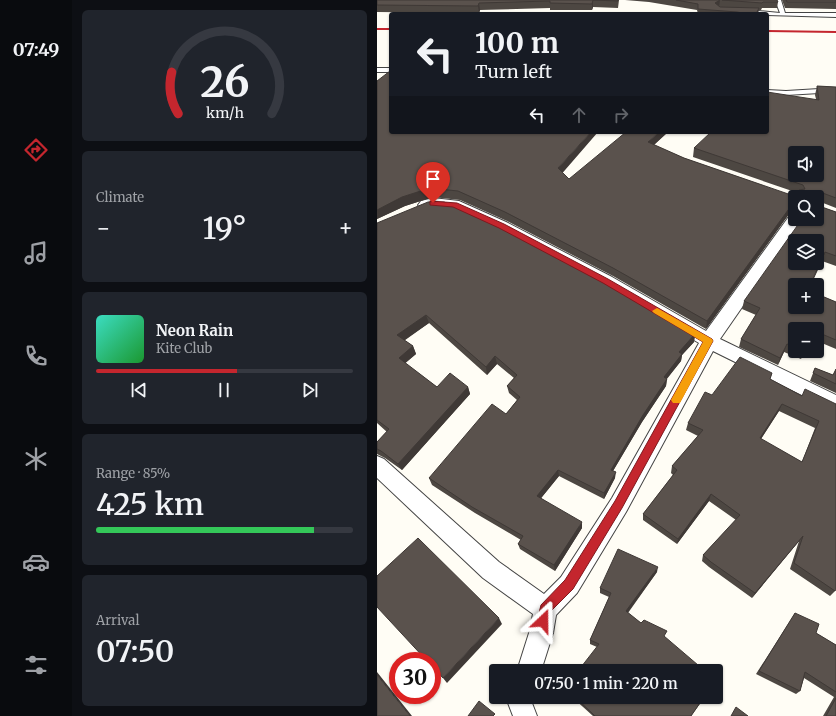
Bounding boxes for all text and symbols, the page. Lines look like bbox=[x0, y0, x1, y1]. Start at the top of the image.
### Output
text: 100 m bbox=[475, 25, 559, 61]
icon: left bbox=[409, 28, 461, 80]
text: 07:49 bbox=[13, 38, 59, 61]
text: 26 bbox=[200, 55, 249, 107]
text: Turn left bbox=[475, 60, 552, 83]
text: km/h bbox=[206, 103, 244, 121]
icon: left bbox=[526, 104, 548, 126]
icon: ahead bbox=[568, 104, 590, 126]
icon: right bbox=[610, 104, 632, 126]
icon: directions bbox=[22, 136, 50, 164]
map controls bbox=[788, 146, 824, 358]
button: sound bbox=[788, 146, 824, 182]
pin bbox=[416, 162, 450, 203]
icon: arrive bbox=[422, 168, 444, 190]
text: Climate bbox=[96, 189, 144, 206]
button: search bbox=[788, 190, 824, 226]
text: 19° bbox=[202, 209, 247, 247]
text: − bbox=[96, 214, 111, 242]
text: + bbox=[338, 214, 353, 242]
button: layers bbox=[788, 234, 824, 270]
icon: music bbox=[22, 239, 50, 267]
button: + bbox=[788, 278, 824, 314]
text: Neon Rain bbox=[156, 321, 233, 340]
button: − bbox=[788, 322, 824, 358]
text: Kite Club bbox=[156, 340, 212, 357]
icon: phone bbox=[22, 342, 50, 370]
icon: previous bbox=[128, 379, 150, 401]
icon: pause bbox=[213, 379, 235, 401]
icon: next bbox=[299, 379, 321, 401]
icon: climate bbox=[22, 445, 50, 473]
text: Range · 85% bbox=[96, 465, 170, 482]
text: 425 km bbox=[96, 485, 204, 523]
icon: car bbox=[22, 548, 50, 576]
position arrow bbox=[522, 600, 564, 642]
text: Arrival bbox=[96, 612, 139, 629]
text: 07:50 bbox=[96, 632, 174, 670]
icon: filters bbox=[22, 651, 50, 679]
speed limit sign: 30 bbox=[389, 652, 441, 704]
text: 07:50 · 1 min · 220 m bbox=[534, 674, 678, 693]

